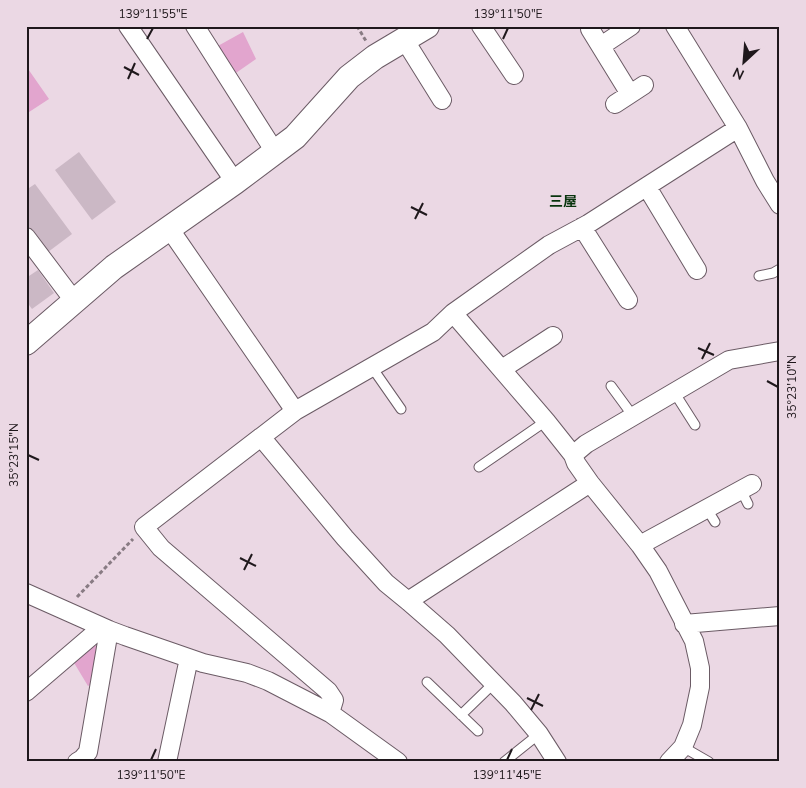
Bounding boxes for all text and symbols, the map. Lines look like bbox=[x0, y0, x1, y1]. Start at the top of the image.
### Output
text: 139°11'55"E bbox=[118, 6, 188, 22]
text: 139°11'50"E bbox=[473, 6, 543, 22]
north arrow bbox=[718, 38, 768, 88]
text: N bbox=[730, 62, 747, 84]
district label: 三屋 bbox=[549, 192, 577, 211]
text: 35°23'10"N bbox=[784, 355, 800, 419]
text: 35°23'15"N bbox=[6, 423, 22, 487]
text: 139°11'50"E bbox=[116, 767, 186, 783]
text: 139°11'45"E bbox=[472, 767, 542, 783]

